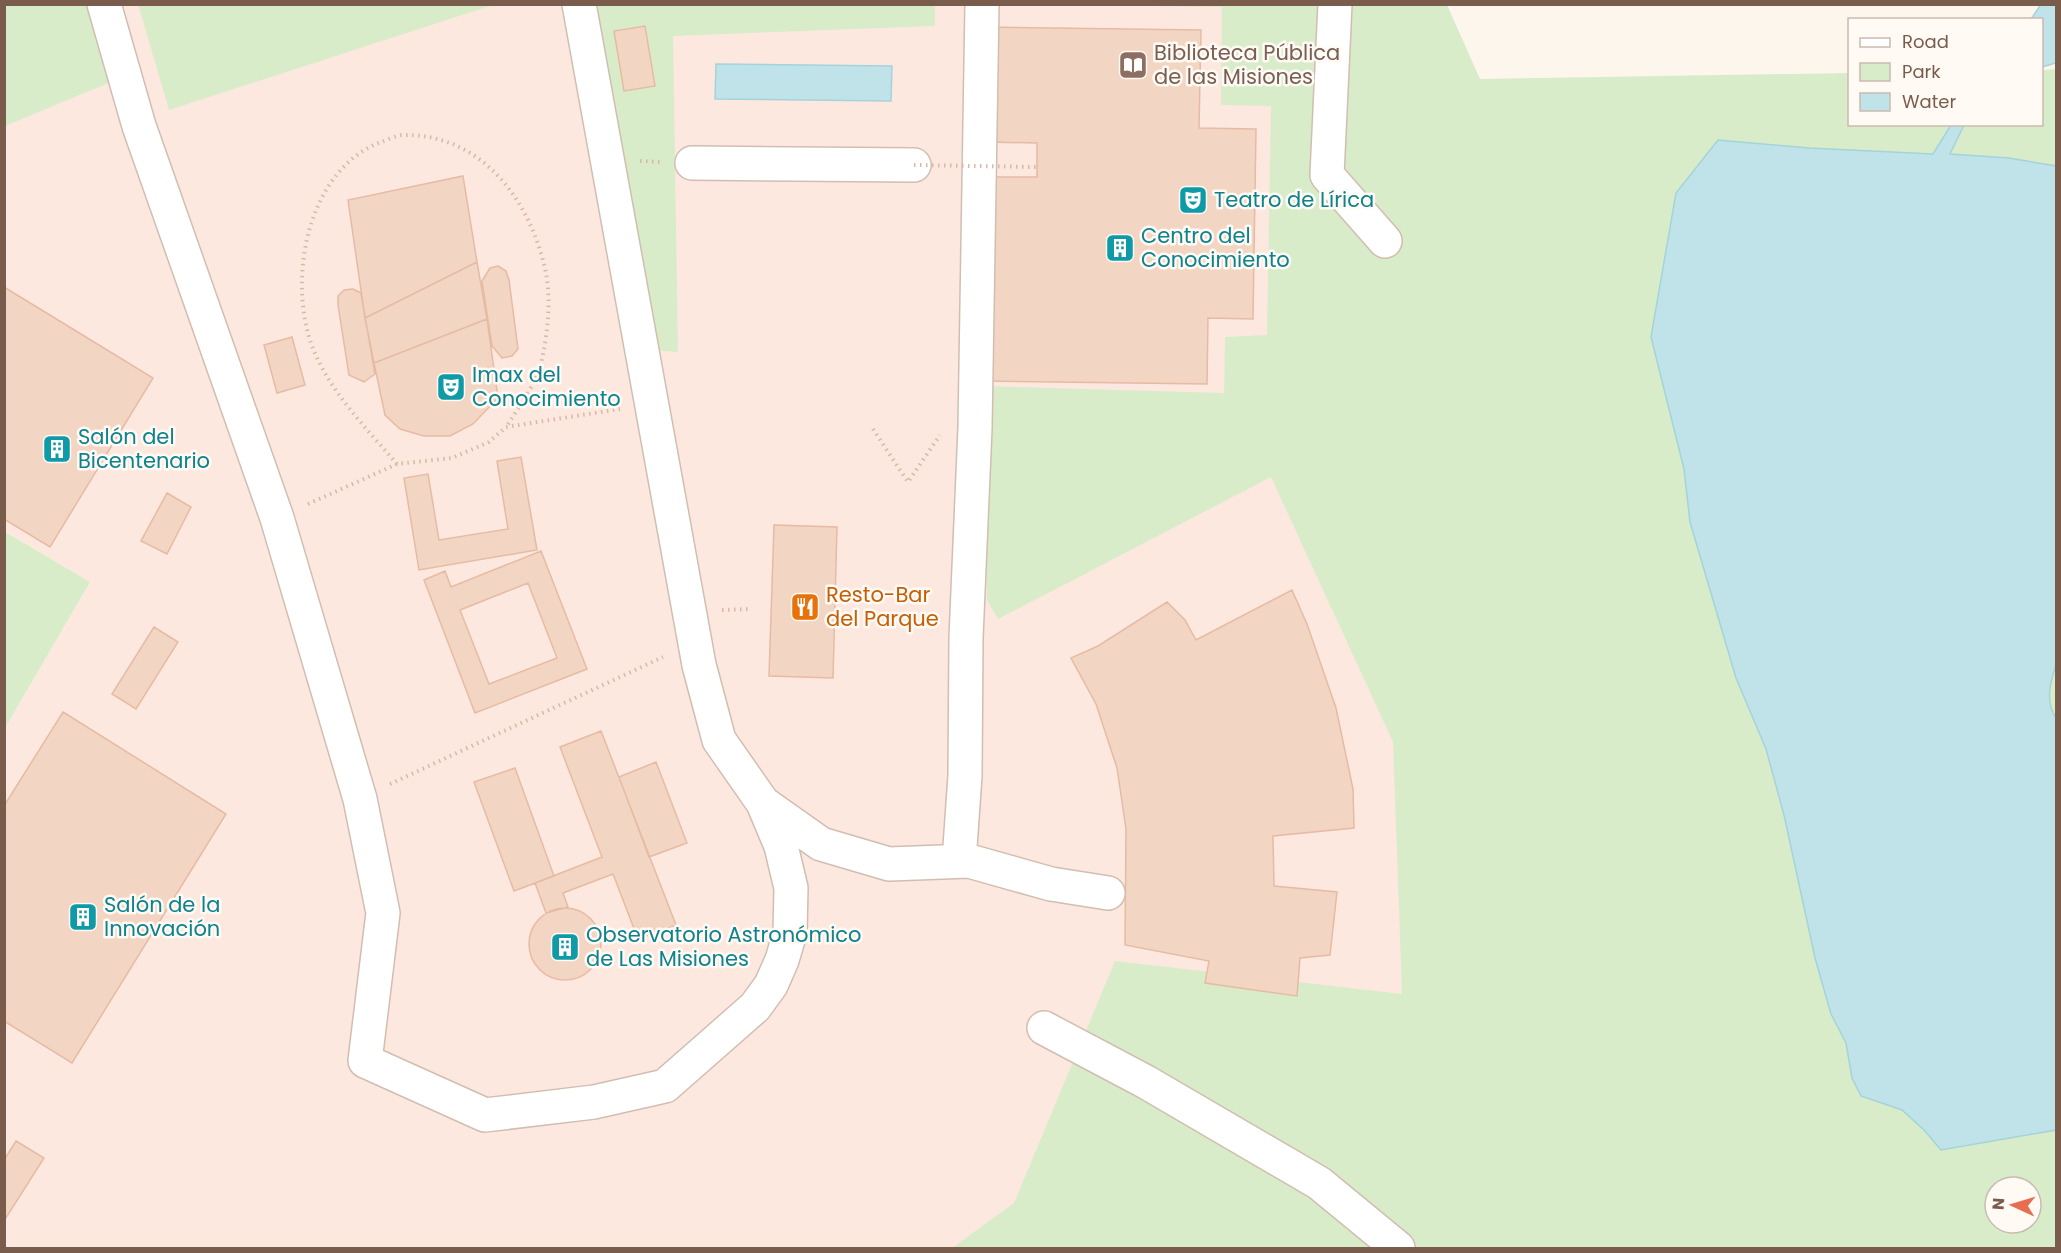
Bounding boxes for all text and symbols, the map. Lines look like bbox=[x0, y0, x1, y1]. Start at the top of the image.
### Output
legend bbox=[1848, 18, 2043, 126]
text: Road bbox=[1902, 29, 1949, 54]
place label: Biblioteca Pública de las Misiones bbox=[1154, 38, 1340, 91]
library icon: Biblioteca Pública de las Misiones bbox=[1117, 49, 1149, 81]
text: Park bbox=[1902, 59, 1941, 84]
text: Water bbox=[1902, 89, 1956, 114]
theatre icon: Teatro de Lírica bbox=[1177, 184, 1209, 216]
place label: Teatro de Lírica bbox=[1214, 185, 1374, 214]
place label: Centro del Conocimiento bbox=[1141, 221, 1290, 274]
building icon: Centro del Conocimiento bbox=[1104, 232, 1136, 264]
place label: Imax del Conocimiento bbox=[472, 360, 621, 413]
theatre icon: Imax del Conocimiento bbox=[435, 371, 467, 403]
place label: Salón del Bicentenario bbox=[78, 422, 210, 475]
building icon: Salón del Bicentenario bbox=[41, 433, 73, 465]
place label: Resto-Bar del Parque bbox=[826, 580, 939, 633]
restaurant icon: Resto-Bar del Parque bbox=[789, 591, 821, 623]
place label: Salón de la Innovación bbox=[104, 890, 220, 943]
building icon: Salón de la Innovación bbox=[67, 901, 99, 933]
place label: Observatorio Astronómico de Las Misiones bbox=[586, 920, 862, 973]
building icon: Observatorio Astronómico de Las Misiones bbox=[549, 931, 581, 963]
north arrow bbox=[1983, 1175, 2043, 1235]
text: N bbox=[1987, 1197, 2010, 1211]

